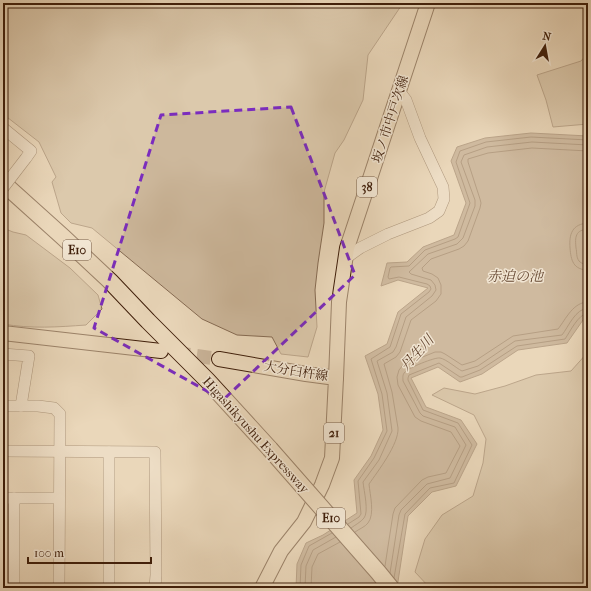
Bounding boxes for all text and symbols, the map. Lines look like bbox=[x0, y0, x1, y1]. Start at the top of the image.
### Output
north arrow bbox=[525, 26, 565, 66]
text: N bbox=[541, 29, 553, 44]
street label: 坂ノ市中戸次線 bbox=[369, 73, 411, 165]
road number: 38 bbox=[357, 177, 377, 197]
road number: E10 bbox=[63, 240, 91, 260]
water label: 赤迫の池 bbox=[487, 268, 545, 285]
water label: 丹生川 bbox=[397, 330, 439, 374]
street label: 大分臼杵線 bbox=[263, 359, 329, 383]
street label: Higashikyushu Expressway bbox=[200, 374, 313, 497]
road number: 21 bbox=[324, 423, 344, 443]
road number: E10 bbox=[317, 508, 345, 528]
scale bar bbox=[28, 539, 151, 565]
text: 100 m bbox=[34, 546, 64, 560]

